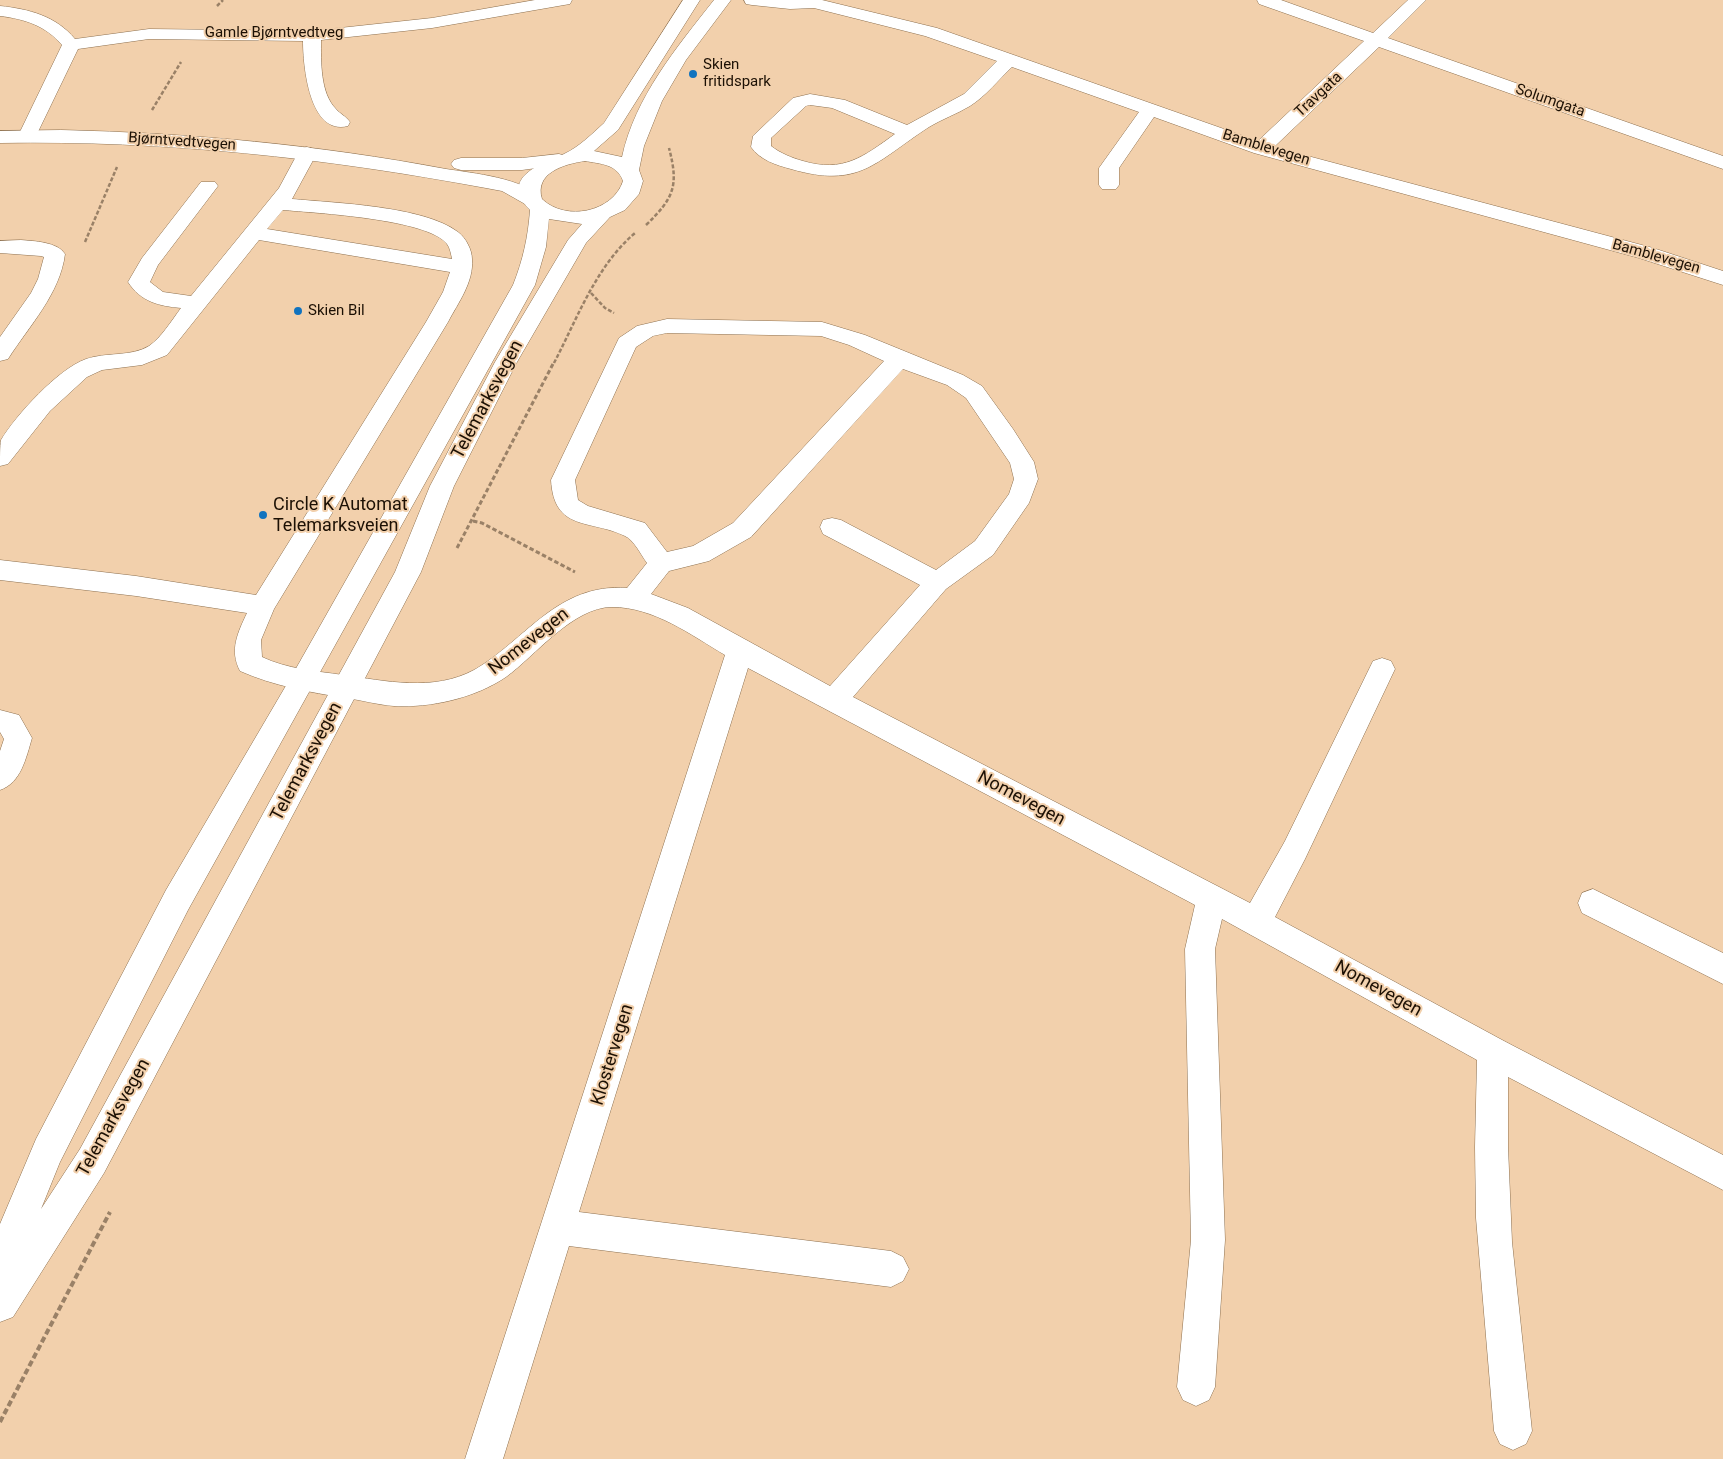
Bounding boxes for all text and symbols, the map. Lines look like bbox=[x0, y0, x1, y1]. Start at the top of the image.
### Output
street label: Gamle Bjørntvedtveg bbox=[205, 24, 343, 42]
place label: Skien fritidspark bbox=[703, 56, 771, 91]
marker: Skien fritidspark bbox=[687, 68, 699, 80]
street label: Travgata bbox=[1292, 69, 1346, 121]
street label: Solumgata bbox=[1513, 81, 1587, 121]
street label: Bamblevegen bbox=[1220, 126, 1312, 170]
street label: Bjørntvedtvegen bbox=[128, 129, 236, 155]
street label: Bamblevegen bbox=[1610, 236, 1702, 278]
place label: Skien Bil bbox=[308, 302, 365, 320]
marker: Skien Bil bbox=[292, 305, 304, 317]
street label: Telemarksvegen bbox=[448, 337, 528, 463]
place label: Circle K Automat Telemarksveien bbox=[273, 494, 408, 536]
marker: Circle K Automat Telemarksveien bbox=[257, 509, 269, 521]
street label: Nomevegen bbox=[485, 604, 573, 680]
street label: Telemarksvegen bbox=[267, 699, 347, 825]
street label: Nomevegen bbox=[974, 767, 1068, 831]
street label: Nomevegen bbox=[1331, 956, 1425, 1022]
street label: Klostervegen bbox=[587, 1002, 639, 1108]
street label: Telemarksvegen bbox=[73, 1055, 155, 1181]

